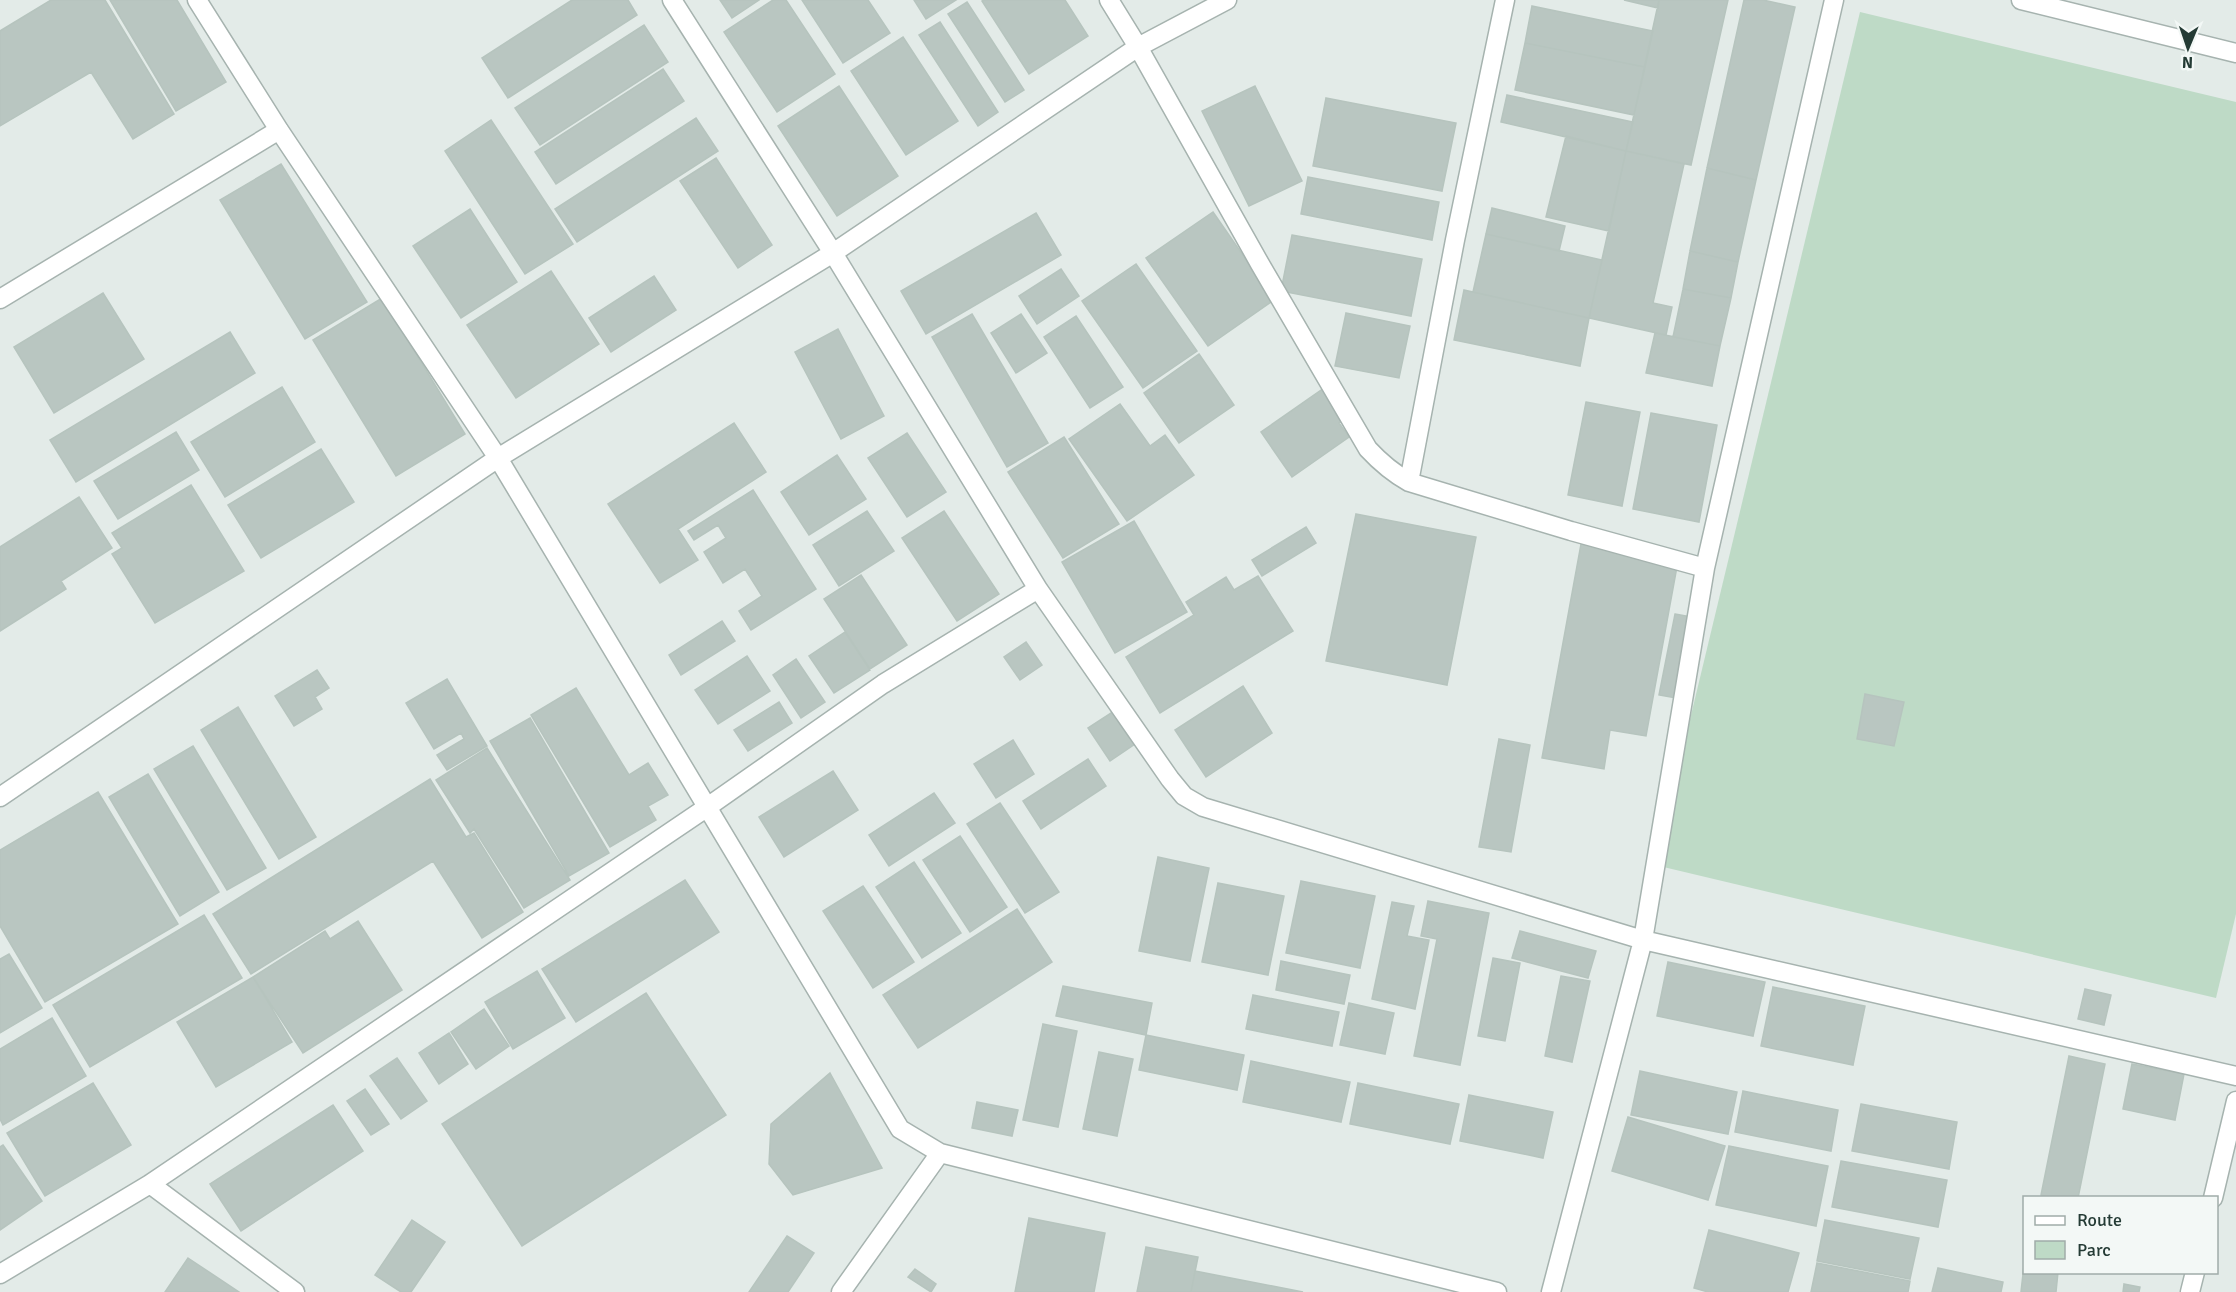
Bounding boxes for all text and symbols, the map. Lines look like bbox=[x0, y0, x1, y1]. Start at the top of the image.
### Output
north arrow bbox=[2158, 18, 2218, 78]
text: N bbox=[2182, 52, 2193, 72]
legend bbox=[2023, 1196, 2218, 1274]
text: Route bbox=[2077, 1209, 2122, 1231]
text: Parc bbox=[2077, 1239, 2111, 1261]

